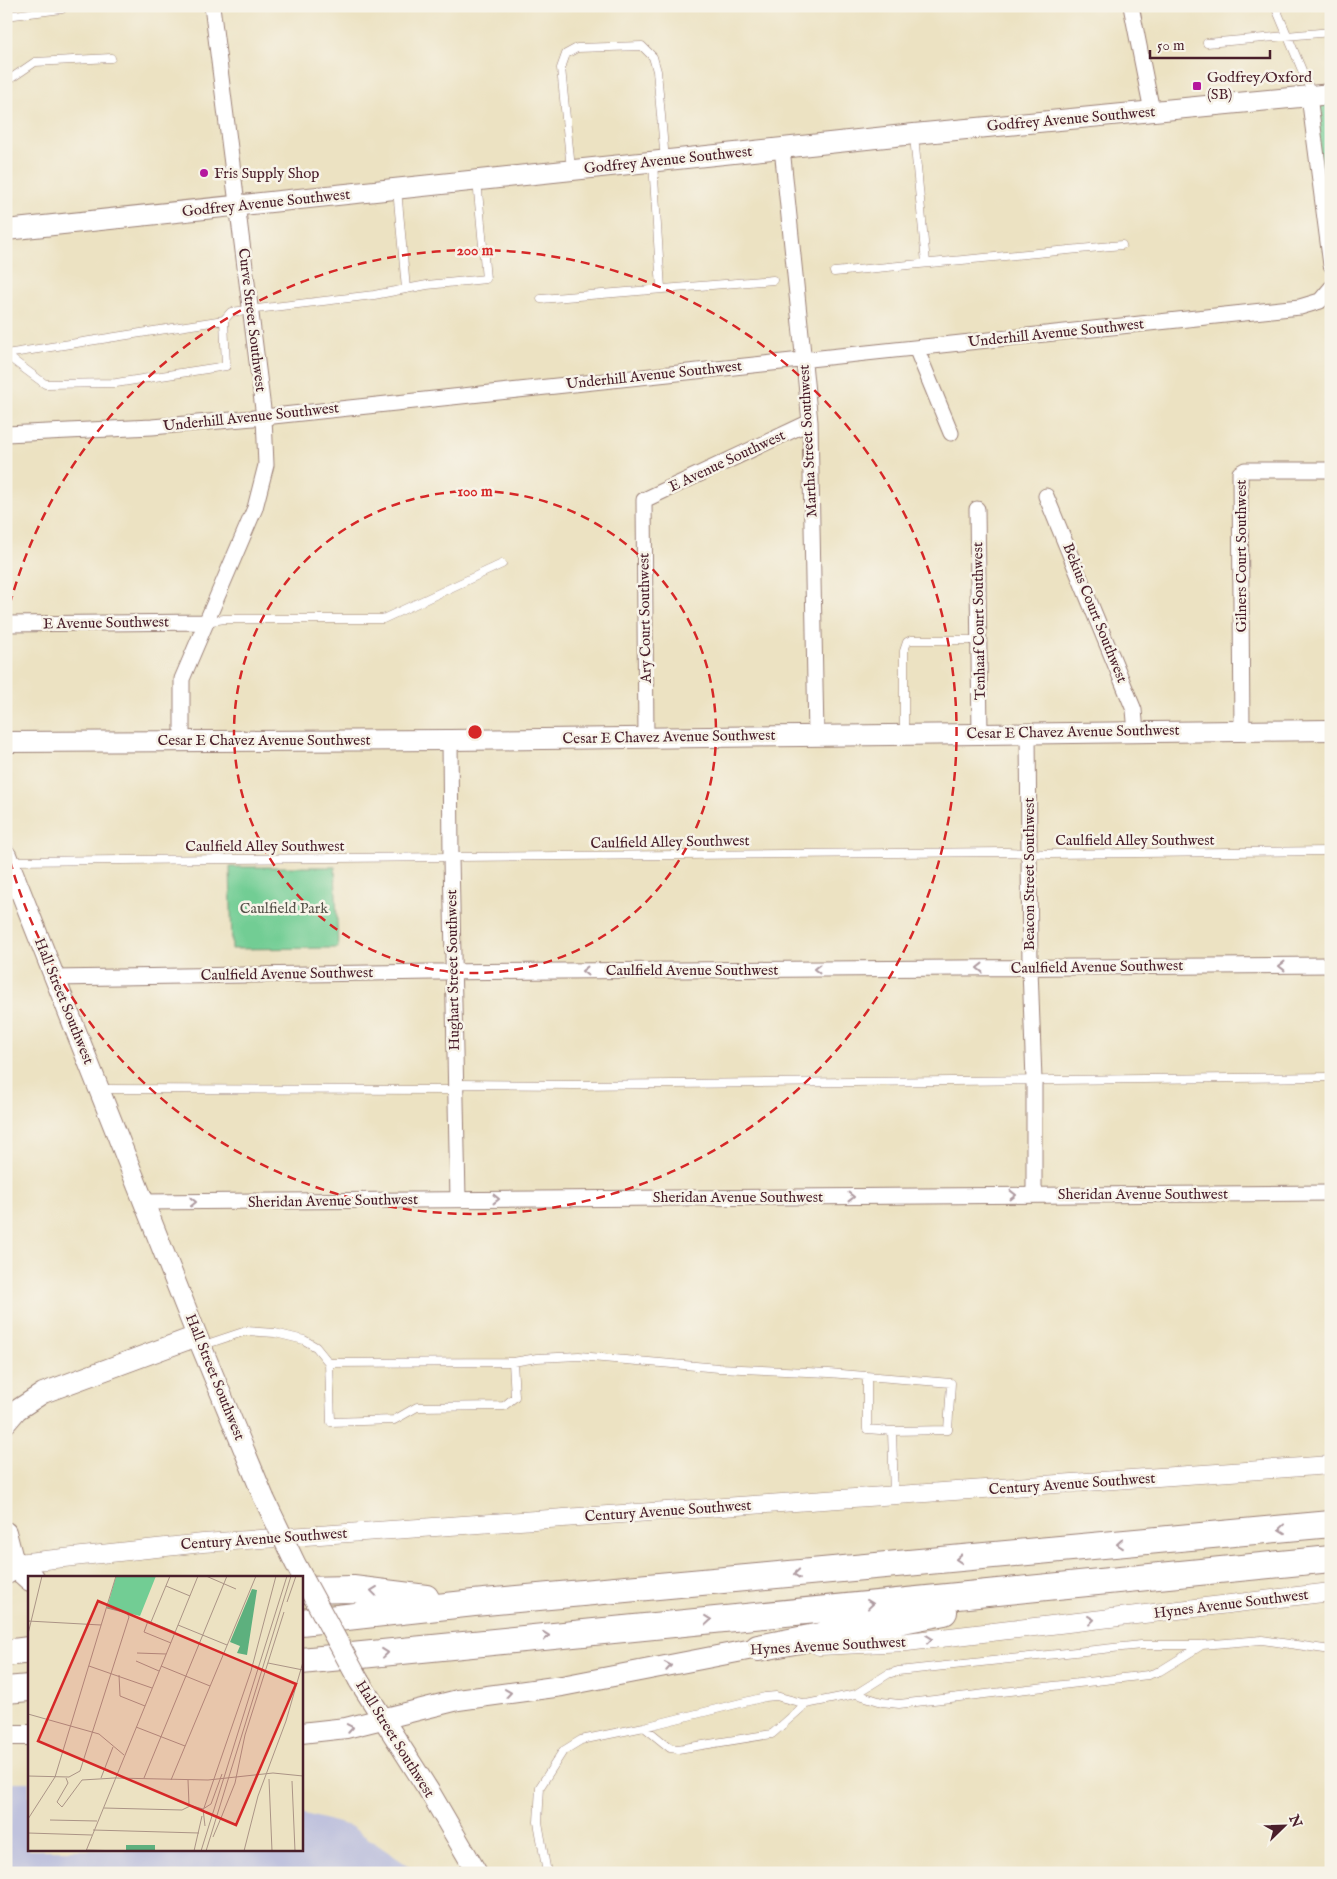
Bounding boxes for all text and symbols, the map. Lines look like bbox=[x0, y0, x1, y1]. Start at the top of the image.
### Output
scale bar bbox=[1150, 28, 1270, 60]
text: 50 m bbox=[1157, 36, 1185, 55]
place label: Godfrey/Oxford (SB) bbox=[1207, 68, 1313, 104]
marker: Godfrey/Oxford (SB) bbox=[1191, 80, 1203, 92]
street label: Godfrey Avenue Southwest bbox=[986, 102, 1156, 136]
street label: Godfrey Avenue Southwest bbox=[583, 142, 753, 178]
place label: Fris Supply Shop bbox=[214, 164, 319, 183]
marker: Fris Supply Shop bbox=[198, 167, 210, 179]
street label: Godfrey Avenue Southwest bbox=[181, 185, 351, 221]
text: 200 m bbox=[457, 241, 494, 260]
street label: Curve Street Southwest bbox=[234, 247, 270, 393]
street label: Underhill Avenue Southwest bbox=[967, 314, 1145, 352]
street label: Underhill Avenue Southwest bbox=[565, 356, 743, 394]
street label: Martha Street Southwest bbox=[795, 364, 821, 518]
street label: Underhill Avenue Southwest bbox=[162, 398, 340, 436]
street label: E Avenue Southwest bbox=[666, 426, 788, 496]
street label: Gilners Court Southwest bbox=[1232, 480, 1251, 632]
text: 100 m bbox=[457, 482, 493, 501]
street label: Bekius Court Southwest bbox=[1058, 540, 1132, 686]
street label: Tenhaaf Court Southwest bbox=[968, 542, 990, 700]
street label: Ary Court Southwest bbox=[634, 553, 656, 684]
street label: E Avenue Southwest bbox=[43, 612, 169, 634]
street label: Cesar E Chavez Avenue Southwest bbox=[966, 721, 1180, 743]
centre of rings bbox=[466, 723, 484, 741]
street label: Cesar E Chavez Avenue Southwest bbox=[562, 726, 776, 748]
street label: Cesar E Chavez Avenue Southwest bbox=[157, 731, 371, 750]
street label: Beacon Street Southwest bbox=[1020, 797, 1039, 951]
street label: Caulfield Alley Southwest bbox=[590, 831, 750, 853]
street label: Caulfield Alley Southwest bbox=[1055, 831, 1215, 850]
street label: Caulfield Alley Southwest bbox=[185, 837, 345, 856]
street label: Hughart Street Southwest bbox=[442, 889, 464, 1051]
park label: Caulfield Park bbox=[240, 899, 329, 918]
street label: Hall Street Southwest bbox=[30, 935, 98, 1067]
street label: Caulfield Avenue Southwest bbox=[1011, 956, 1183, 978]
street label: Caulfield Avenue Southwest bbox=[606, 961, 778, 980]
one-way arrow bbox=[1278, 961, 1286, 971]
street label: Caulfield Avenue Southwest bbox=[201, 963, 373, 985]
one-way arrow bbox=[975, 963, 983, 973]
one-way arrow bbox=[813, 964, 820, 974]
one-way arrow bbox=[580, 966, 588, 976]
street label: Sheridan Avenue Southwest bbox=[1058, 1185, 1228, 1204]
street label: Sheridan Avenue Southwest bbox=[653, 1188, 823, 1207]
street label: Sheridan Avenue Southwest bbox=[248, 1190, 418, 1212]
one-way arrow bbox=[1010, 1190, 1017, 1200]
one-way arrow bbox=[847, 1191, 855, 1202]
one-way arrow bbox=[492, 1194, 500, 1204]
one-way arrow bbox=[190, 1197, 197, 1207]
street label: Hall Street Southwest bbox=[181, 1311, 249, 1443]
street label: Century Avenue Southwest bbox=[988, 1469, 1156, 1499]
street label: Century Avenue Southwest bbox=[584, 1496, 752, 1526]
one-way arrow bbox=[1278, 1523, 1286, 1534]
street label: Century Avenue Southwest bbox=[180, 1524, 348, 1554]
one-way arrow bbox=[1116, 1538, 1124, 1549]
one-way arrow bbox=[954, 1553, 962, 1564]
one-way arrow bbox=[793, 1568, 801, 1579]
inset map bbox=[28, 1576, 302, 1852]
street label: Hynes Avenue Southwest bbox=[1152, 1585, 1310, 1623]
one-way arrow bbox=[369, 1586, 377, 1597]
one-way arrow bbox=[866, 1599, 874, 1610]
one-way arrow bbox=[704, 1615, 712, 1626]
one-way arrow bbox=[1087, 1616, 1095, 1626]
one-way arrow bbox=[543, 1631, 551, 1642]
street label: Hynes Avenue Southwest bbox=[750, 1632, 906, 1660]
one-way arrow bbox=[926, 1634, 934, 1645]
one-way arrow bbox=[381, 1647, 389, 1658]
one-way arrow bbox=[664, 1662, 673, 1672]
street label: Hall Street Southwest bbox=[351, 1677, 439, 1801]
one-way arrow bbox=[504, 1688, 512, 1699]
one-way arrow bbox=[345, 1723, 354, 1733]
north arrow bbox=[1260, 1802, 1310, 1852]
text: N bbox=[1284, 1811, 1306, 1830]

